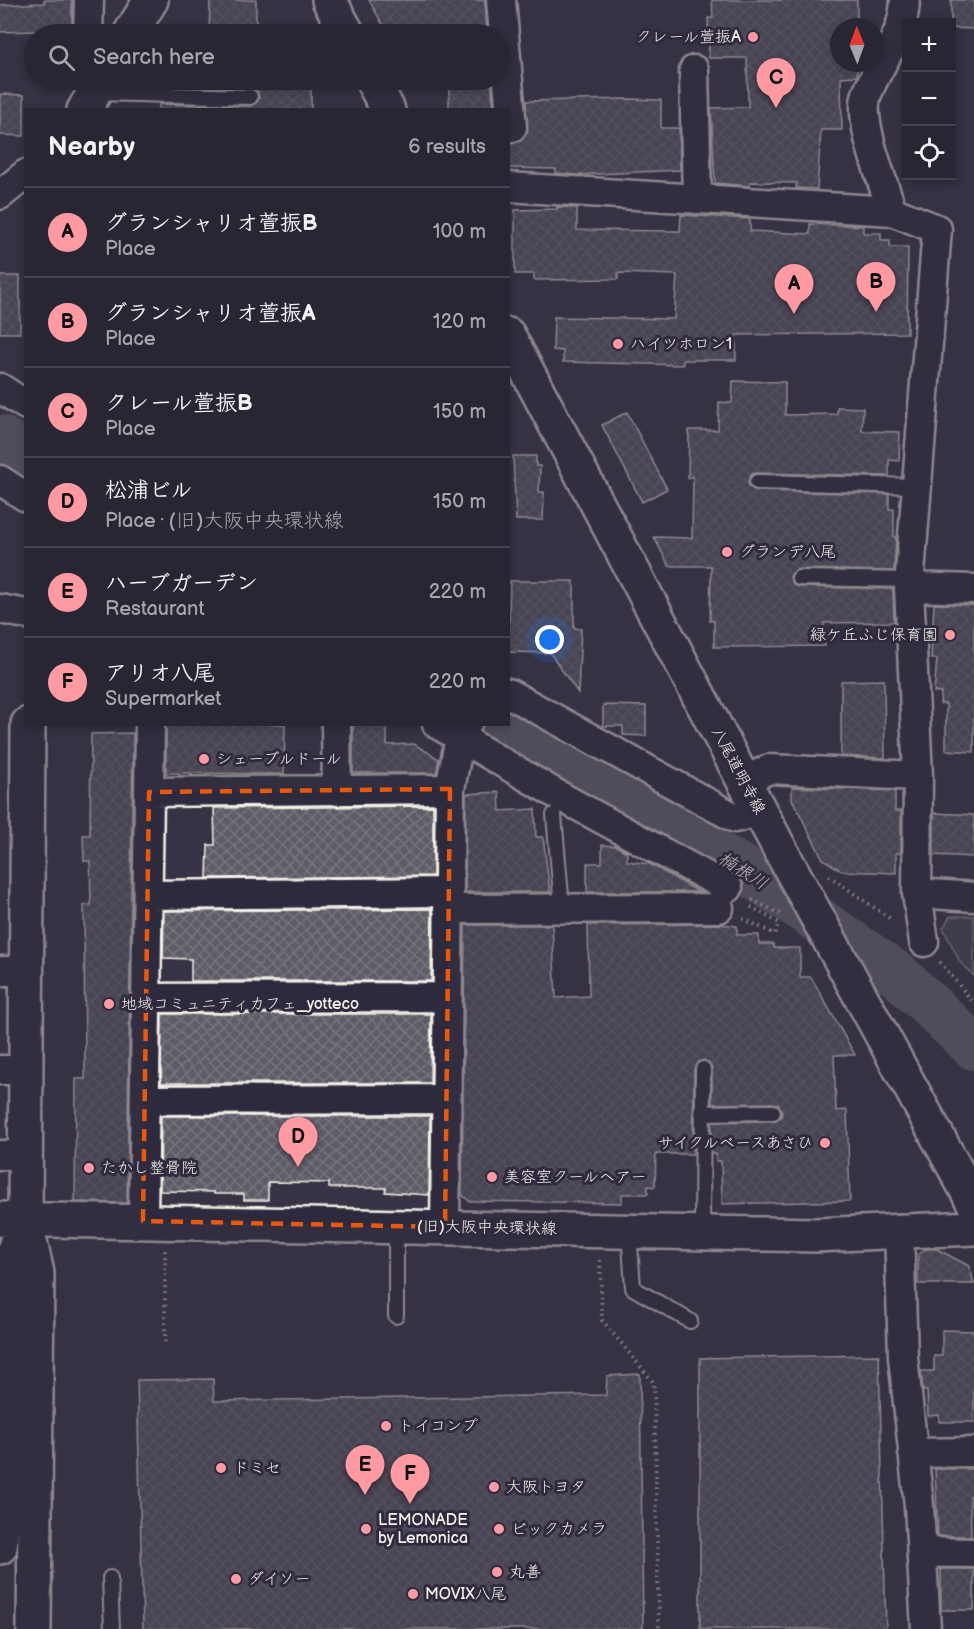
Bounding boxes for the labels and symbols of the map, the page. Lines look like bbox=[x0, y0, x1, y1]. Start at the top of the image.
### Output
north arrow bbox=[830, 18, 884, 72]
place label: クレール萱振A bbox=[636, 28, 741, 47]
marker: クレール萱振A bbox=[746, 30, 760, 44]
pin: C bbox=[756, 58, 796, 108]
pin: B bbox=[856, 262, 896, 312]
pin: A bbox=[774, 264, 814, 314]
place label: ハイツホロン1 bbox=[630, 335, 732, 354]
marker: ハイツホロン1 bbox=[611, 337, 625, 351]
place label: グランデ八尾 bbox=[739, 543, 836, 562]
marker: グランデ八尾 bbox=[720, 545, 734, 559]
your location bbox=[535, 625, 564, 654]
place label: 緑ケ丘ふじ保育園 bbox=[810, 626, 938, 645]
marker: 緑ケ丘ふじ保育園 bbox=[943, 628, 957, 642]
street label: 八尾道明寺線 bbox=[707, 724, 769, 818]
place label: シェーブルドール bbox=[216, 750, 342, 769]
marker: シェーブルドール bbox=[197, 752, 211, 766]
water label: 楠根川 bbox=[715, 848, 771, 894]
place label: 地域コミュニティカフェ_yotteco bbox=[121, 995, 359, 1014]
marker: 地域コミュニティカフェ_yotteco bbox=[102, 997, 116, 1011]
pin: D bbox=[278, 1118, 318, 1167]
place label: サイクルベースあさひ bbox=[657, 1134, 813, 1153]
marker: サイクルベースあさひ bbox=[818, 1136, 832, 1150]
place label: たかし整骨院 bbox=[101, 1159, 197, 1178]
marker: たかし整骨院 bbox=[82, 1161, 96, 1175]
place label: 美容室クールヘアー bbox=[504, 1168, 646, 1187]
marker: 美容室クールヘアー bbox=[485, 1170, 499, 1184]
street label: (旧)大阪中央環状線 bbox=[417, 1217, 557, 1239]
place label: トイコンプ bbox=[398, 1417, 478, 1436]
marker: トイコンプ bbox=[379, 1419, 393, 1433]
pin: E bbox=[346, 1446, 385, 1495]
pin: F bbox=[390, 1454, 430, 1504]
place label: ドミセ bbox=[233, 1459, 281, 1478]
marker: ドミセ bbox=[214, 1461, 228, 1475]
place label: 大阪トヨタ bbox=[506, 1478, 586, 1497]
marker: 大阪トヨタ bbox=[487, 1480, 501, 1494]
place label: LEMONADE by Lemonica bbox=[378, 1511, 468, 1548]
place label: ビックカメラ bbox=[511, 1520, 607, 1539]
marker: LEMONADE by Lemonica bbox=[359, 1522, 373, 1536]
marker: ビックカメラ bbox=[492, 1522, 506, 1536]
place label: 丸善 bbox=[509, 1563, 541, 1582]
marker: 丸善 bbox=[490, 1565, 504, 1579]
place label: ダイソー bbox=[248, 1570, 310, 1589]
marker: ダイソー bbox=[229, 1572, 243, 1586]
place label: MOVIX八尾 bbox=[425, 1585, 507, 1604]
marker: MOVIX八尾 bbox=[406, 1587, 420, 1601]

